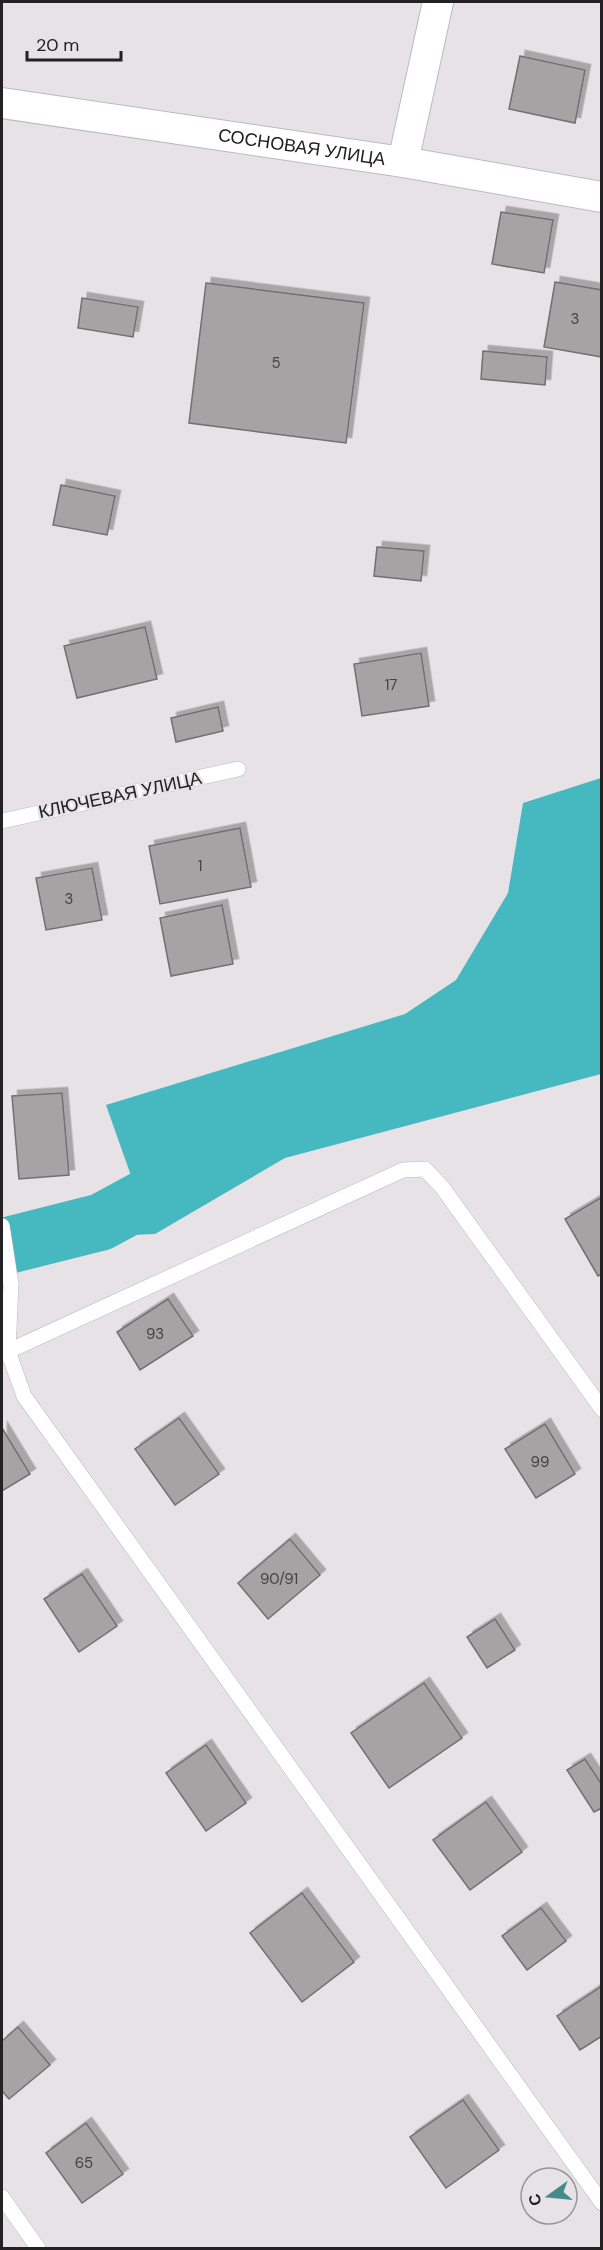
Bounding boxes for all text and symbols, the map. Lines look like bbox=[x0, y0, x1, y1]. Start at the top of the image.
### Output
scale bar bbox=[27, 24, 122, 62]
text: 20 m bbox=[36, 33, 79, 57]
street label: СОСНОВАЯ УЛИЦА bbox=[217, 123, 387, 171]
house number: 3 bbox=[571, 309, 579, 329]
house number: 5 bbox=[271, 353, 281, 373]
house number: 17 bbox=[385, 675, 397, 695]
street label: КЛЮЧЕВАЯ УЛИЦА bbox=[36, 766, 204, 824]
house number: 1 bbox=[198, 856, 202, 876]
house number: 3 bbox=[65, 889, 73, 909]
house number: 93 bbox=[146, 1324, 164, 1344]
house number: 99 bbox=[531, 1452, 549, 1472]
house number: 90/91 bbox=[260, 1569, 298, 1589]
house number: 65 bbox=[75, 2153, 93, 2173]
north arrow bbox=[519, 2166, 579, 2226]
text: С bbox=[523, 2191, 547, 2208]

